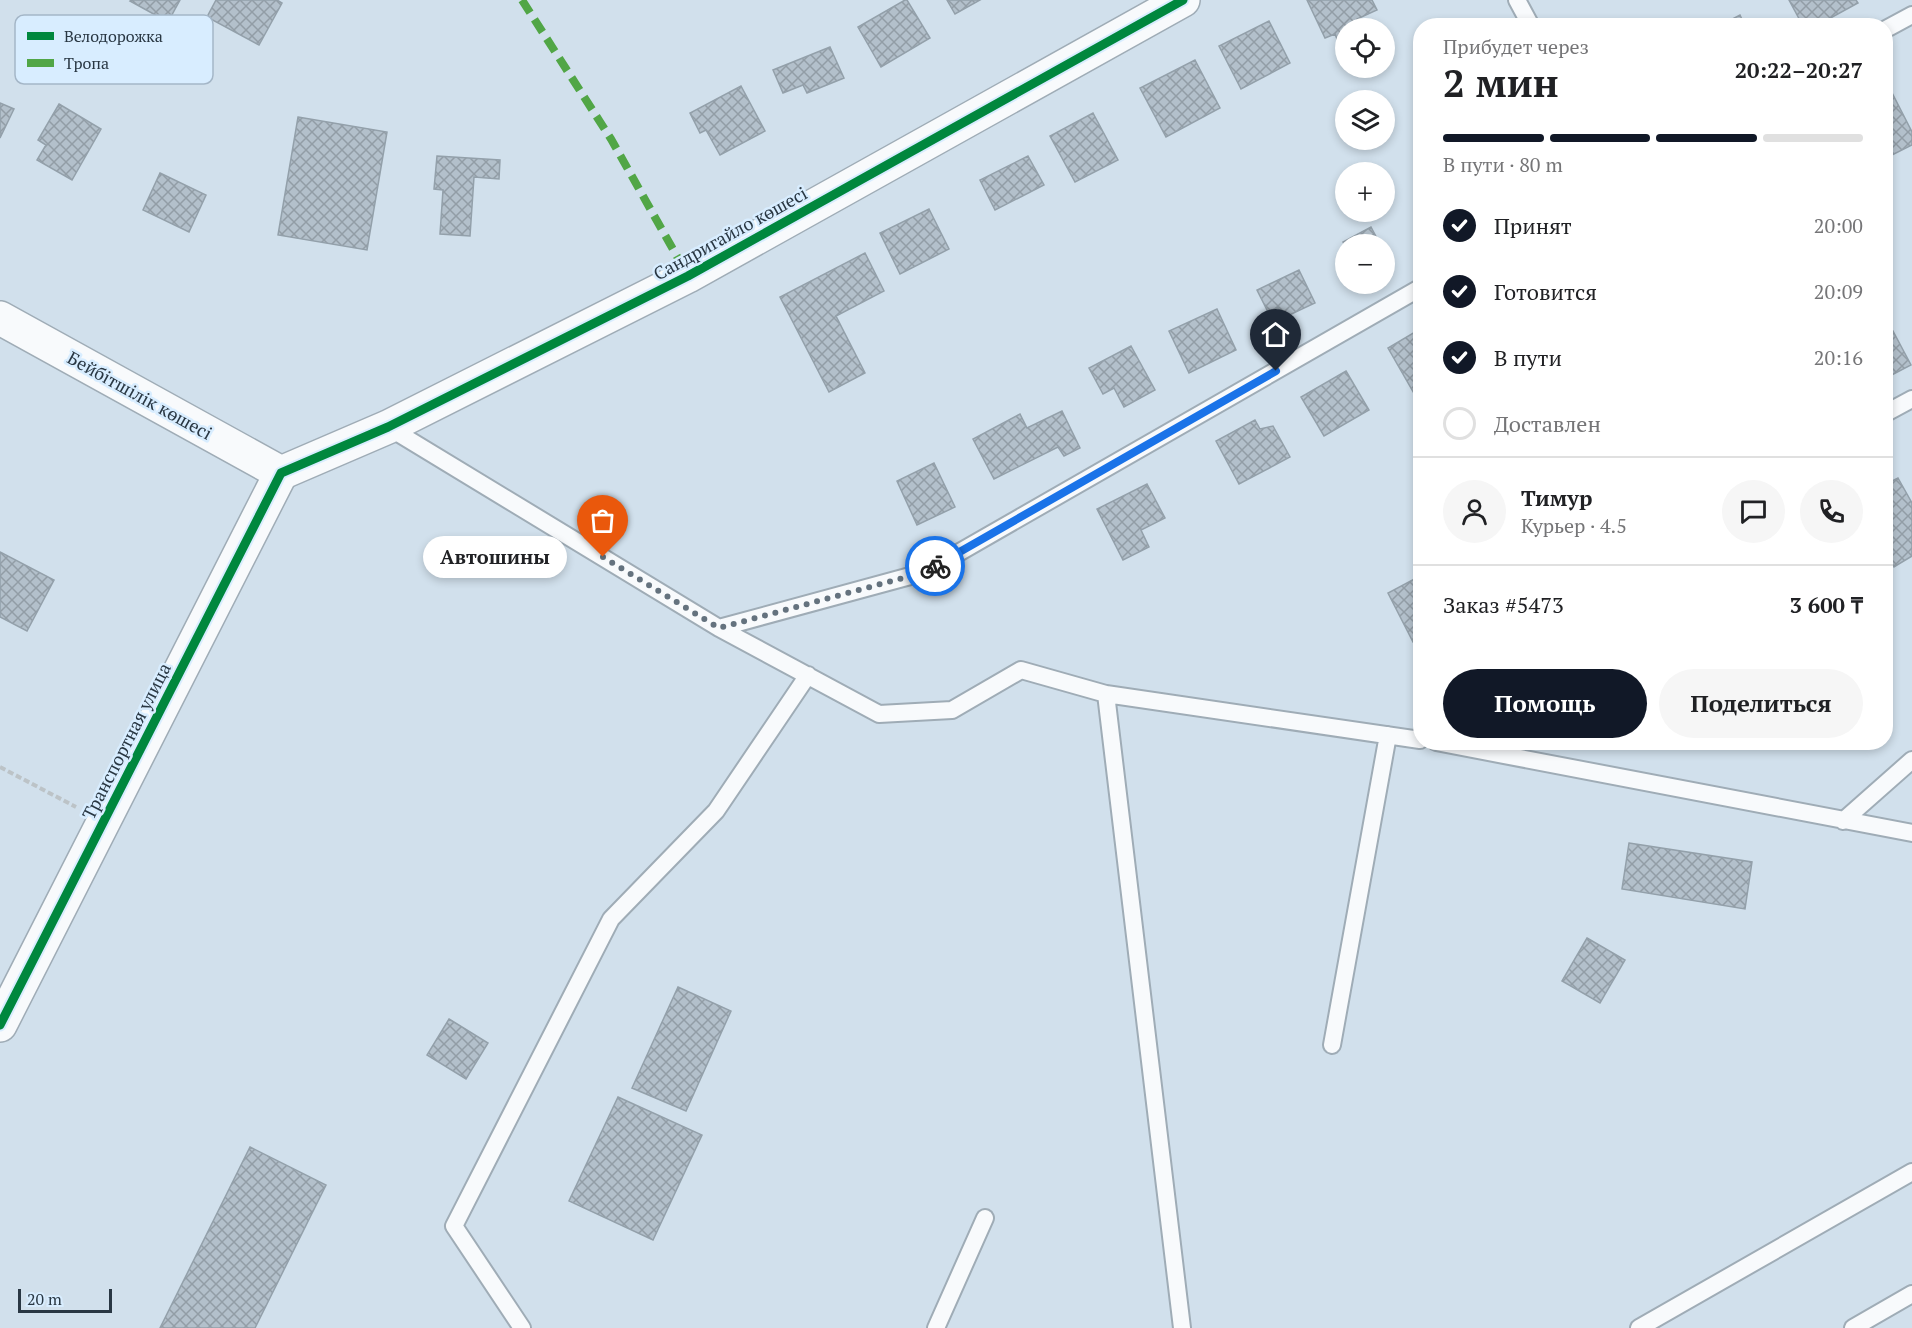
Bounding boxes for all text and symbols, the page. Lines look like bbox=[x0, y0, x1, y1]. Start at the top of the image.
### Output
legend bbox=[15, 15, 213, 84]
map controls bbox=[1335, 18, 1395, 294]
button: locate bbox=[1335, 18, 1395, 78]
text: Велодорожка bbox=[64, 25, 163, 47]
text: Прибудет через bbox=[1443, 33, 1589, 60]
text: Тропа bbox=[64, 52, 109, 74]
text: 20:22–20:27 bbox=[1735, 55, 1863, 84]
text: 2 мин bbox=[1443, 56, 1559, 108]
button: layers bbox=[1335, 90, 1395, 150]
text: В пути · 80 m bbox=[1443, 151, 1563, 178]
button: + bbox=[1335, 162, 1395, 222]
street label: Сандригайло көшесі bbox=[649, 181, 811, 285]
icon: check bbox=[1443, 209, 1476, 242]
text: Принят bbox=[1494, 211, 1572, 240]
text: 20:00 bbox=[1814, 212, 1863, 239]
button: − bbox=[1335, 234, 1395, 294]
icon: check bbox=[1443, 275, 1476, 308]
text: Готовится bbox=[1494, 277, 1597, 306]
text: 20:09 bbox=[1814, 278, 1863, 305]
pin bbox=[1250, 309, 1301, 371]
icon: home bbox=[1259, 318, 1292, 351]
icon: check bbox=[1443, 341, 1476, 374]
text: В пути bbox=[1494, 343, 1562, 372]
text: 20:16 bbox=[1814, 344, 1863, 371]
street label: Бейбітшілік көшесі bbox=[63, 345, 217, 445]
text: Доставлен bbox=[1494, 409, 1601, 438]
button: person bbox=[1443, 480, 1506, 543]
button: chat bbox=[1722, 480, 1785, 543]
button: phone bbox=[1800, 480, 1863, 543]
text: Тимур bbox=[1521, 483, 1592, 512]
pin bbox=[577, 495, 628, 557]
icon: bag bbox=[586, 504, 619, 537]
text: Курьер · 4.5 bbox=[1521, 512, 1627, 539]
callout: Автошины bbox=[423, 536, 567, 578]
courier bbox=[905, 536, 965, 596]
text: Автошины bbox=[440, 543, 550, 570]
icon: bike bbox=[919, 550, 952, 583]
text: Заказ #5473 bbox=[1443, 590, 1564, 619]
text: 3 600 ₸ bbox=[1789, 590, 1863, 619]
street label: Транспортная улица bbox=[76, 659, 176, 823]
button: Помощь bbox=[1443, 669, 1647, 738]
button: Поделиться bbox=[1659, 669, 1863, 738]
scale bar bbox=[18, 1286, 112, 1314]
text: 20 m bbox=[27, 1288, 62, 1310]

